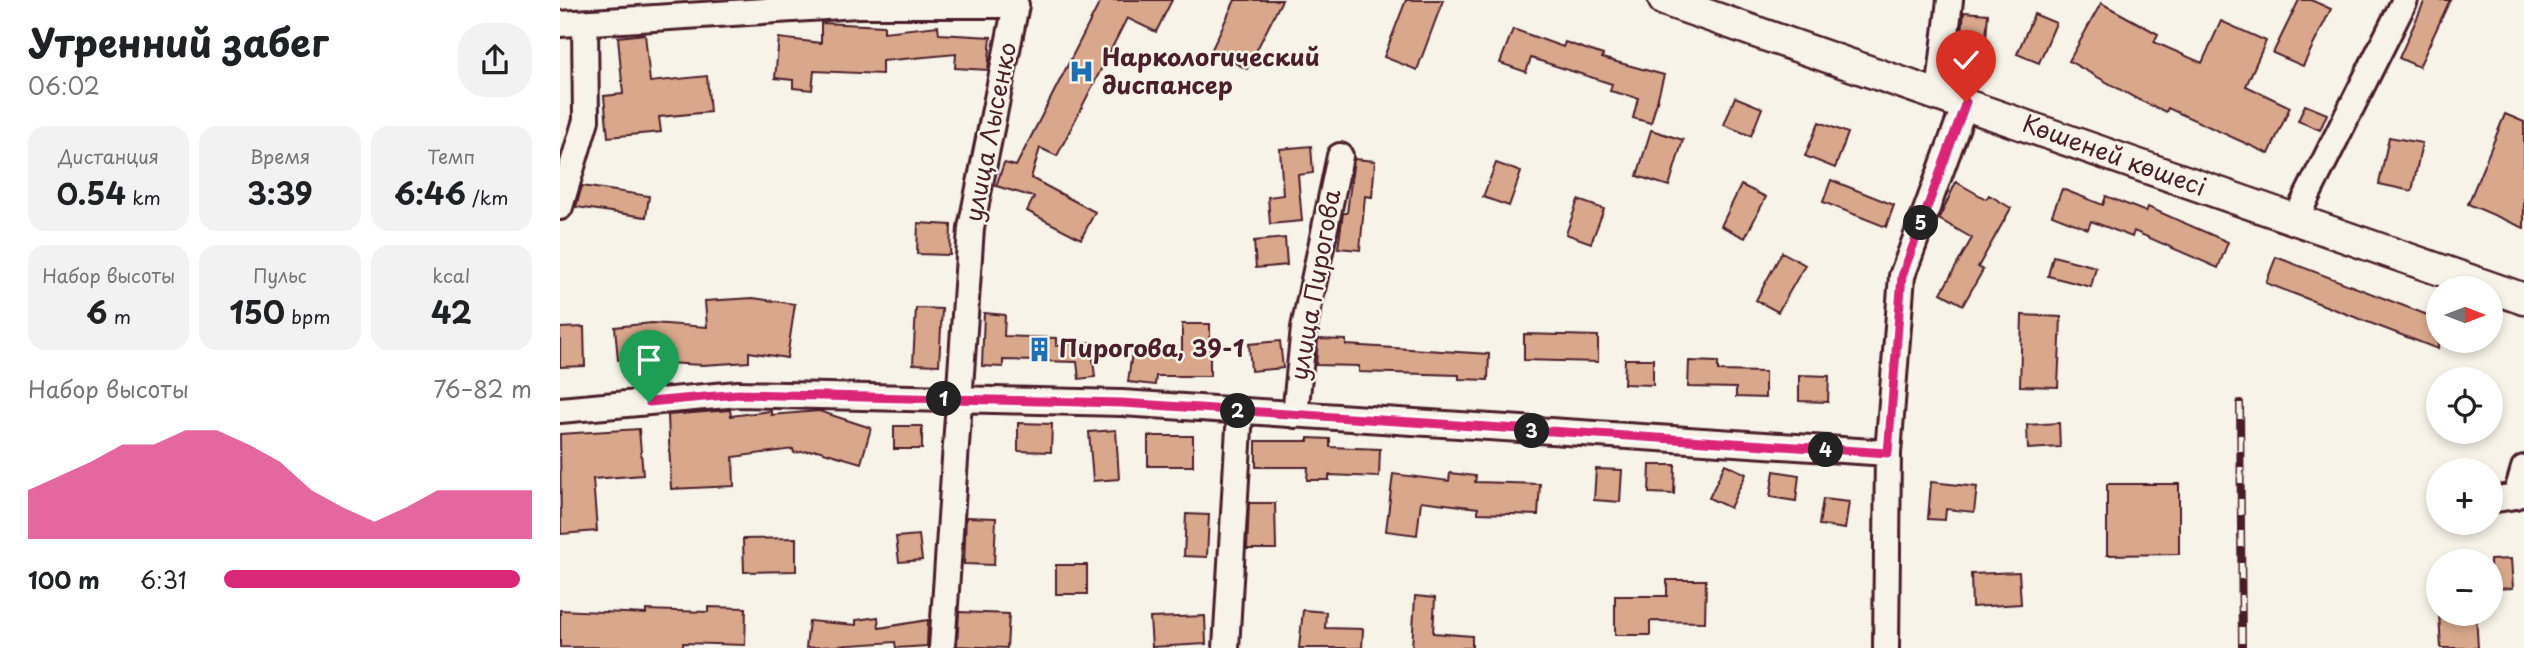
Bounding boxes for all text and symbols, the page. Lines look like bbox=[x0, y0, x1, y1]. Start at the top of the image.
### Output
text: Утренний забег bbox=[28, 13, 328, 70]
button: share bbox=[458, 23, 532, 97]
pin bbox=[1936, 30, 1996, 102]
place label: Наркологический диспансер bbox=[1102, 38, 1320, 102]
street label: улица Лысенко bbox=[954, 39, 1024, 225]
icon: check bbox=[1947, 41, 1985, 79]
hospital icon: Наркологический диспансер bbox=[1068, 58, 1096, 86]
text: 06:02 bbox=[28, 68, 100, 103]
street label: Көшеней көшесі bbox=[2018, 104, 2211, 204]
text: Дистанция bbox=[58, 142, 159, 170]
text: Время bbox=[250, 142, 310, 170]
text: Темп bbox=[427, 142, 475, 170]
text: 0.54 bbox=[57, 170, 126, 215]
text: 3:39 bbox=[247, 170, 313, 215]
text: 6:46 bbox=[394, 170, 466, 215]
text: km bbox=[126, 183, 161, 211]
text: /km bbox=[466, 183, 508, 211]
street label: улица Пирогова bbox=[1280, 186, 1349, 383]
pin: 5 bbox=[1904, 206, 1938, 241]
text: 5 bbox=[1914, 208, 1927, 236]
text: Набор высоты bbox=[42, 261, 175, 289]
text: Пульс bbox=[253, 261, 307, 289]
text: kcal bbox=[432, 261, 470, 289]
north arrow bbox=[2426, 276, 2502, 354]
map controls bbox=[2426, 276, 2503, 626]
text: 6 bbox=[86, 289, 107, 334]
text: 150 bbox=[229, 289, 285, 334]
text: 42 bbox=[431, 289, 472, 334]
text: m bbox=[107, 302, 131, 330]
text: bpm bbox=[285, 302, 331, 330]
place label: Пирогова, 39-1 bbox=[1059, 329, 1244, 365]
pin bbox=[619, 330, 679, 402]
building icon: Пирогова, 39-1 bbox=[1025, 335, 1053, 363]
icon: arrive bbox=[630, 341, 668, 379]
button: locate bbox=[2426, 367, 2503, 444]
text: Набор высоты bbox=[28, 371, 189, 406]
text: 76–82 m bbox=[433, 371, 532, 406]
pin: 1 bbox=[926, 382, 962, 416]
text: 1 bbox=[939, 384, 948, 412]
pin: 2 bbox=[1220, 394, 1256, 428]
text: 2 bbox=[1231, 396, 1244, 424]
pin: 3 bbox=[1514, 414, 1550, 448]
text: 3 bbox=[1525, 416, 1538, 444]
pin: 4 bbox=[1808, 433, 1844, 468]
text: 4 bbox=[1819, 435, 1832, 463]
button: + bbox=[2426, 458, 2503, 535]
button: − bbox=[2426, 549, 2503, 626]
text: 100 m bbox=[28, 562, 100, 597]
text: 6:31 bbox=[140, 562, 187, 597]

